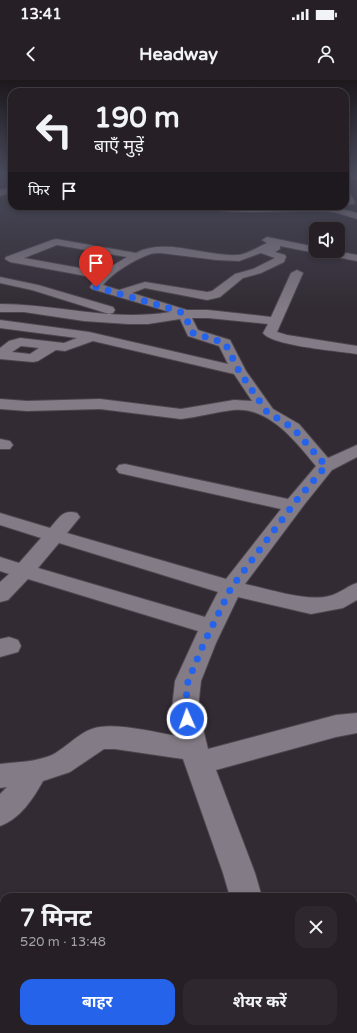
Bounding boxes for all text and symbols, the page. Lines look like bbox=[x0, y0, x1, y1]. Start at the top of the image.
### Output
text: 13:41 bbox=[20, 5, 62, 23]
icon: back bbox=[20, 43, 42, 65]
text: Headway bbox=[139, 43, 218, 65]
icon: person bbox=[315, 43, 337, 65]
text: 190 m bbox=[94, 101, 180, 135]
icon: left bbox=[28, 104, 80, 156]
text: बाएँ मुड़ें bbox=[94, 135, 144, 157]
icon: arrive bbox=[58, 180, 80, 202]
text: फिर bbox=[28, 181, 50, 199]
map controls bbox=[309, 222, 345, 258]
button: sound bbox=[309, 222, 345, 258]
pin bbox=[79, 246, 113, 287]
icon: arrive bbox=[85, 252, 107, 274]
position arrow bbox=[166, 698, 208, 740]
text: 7 मिनट bbox=[20, 904, 92, 933]
button: close bbox=[295, 906, 337, 948]
text: 520 m · 13:48 bbox=[20, 934, 106, 950]
button: बाहर bbox=[20, 979, 175, 1025]
button: शेयर करें bbox=[183, 979, 337, 1025]

